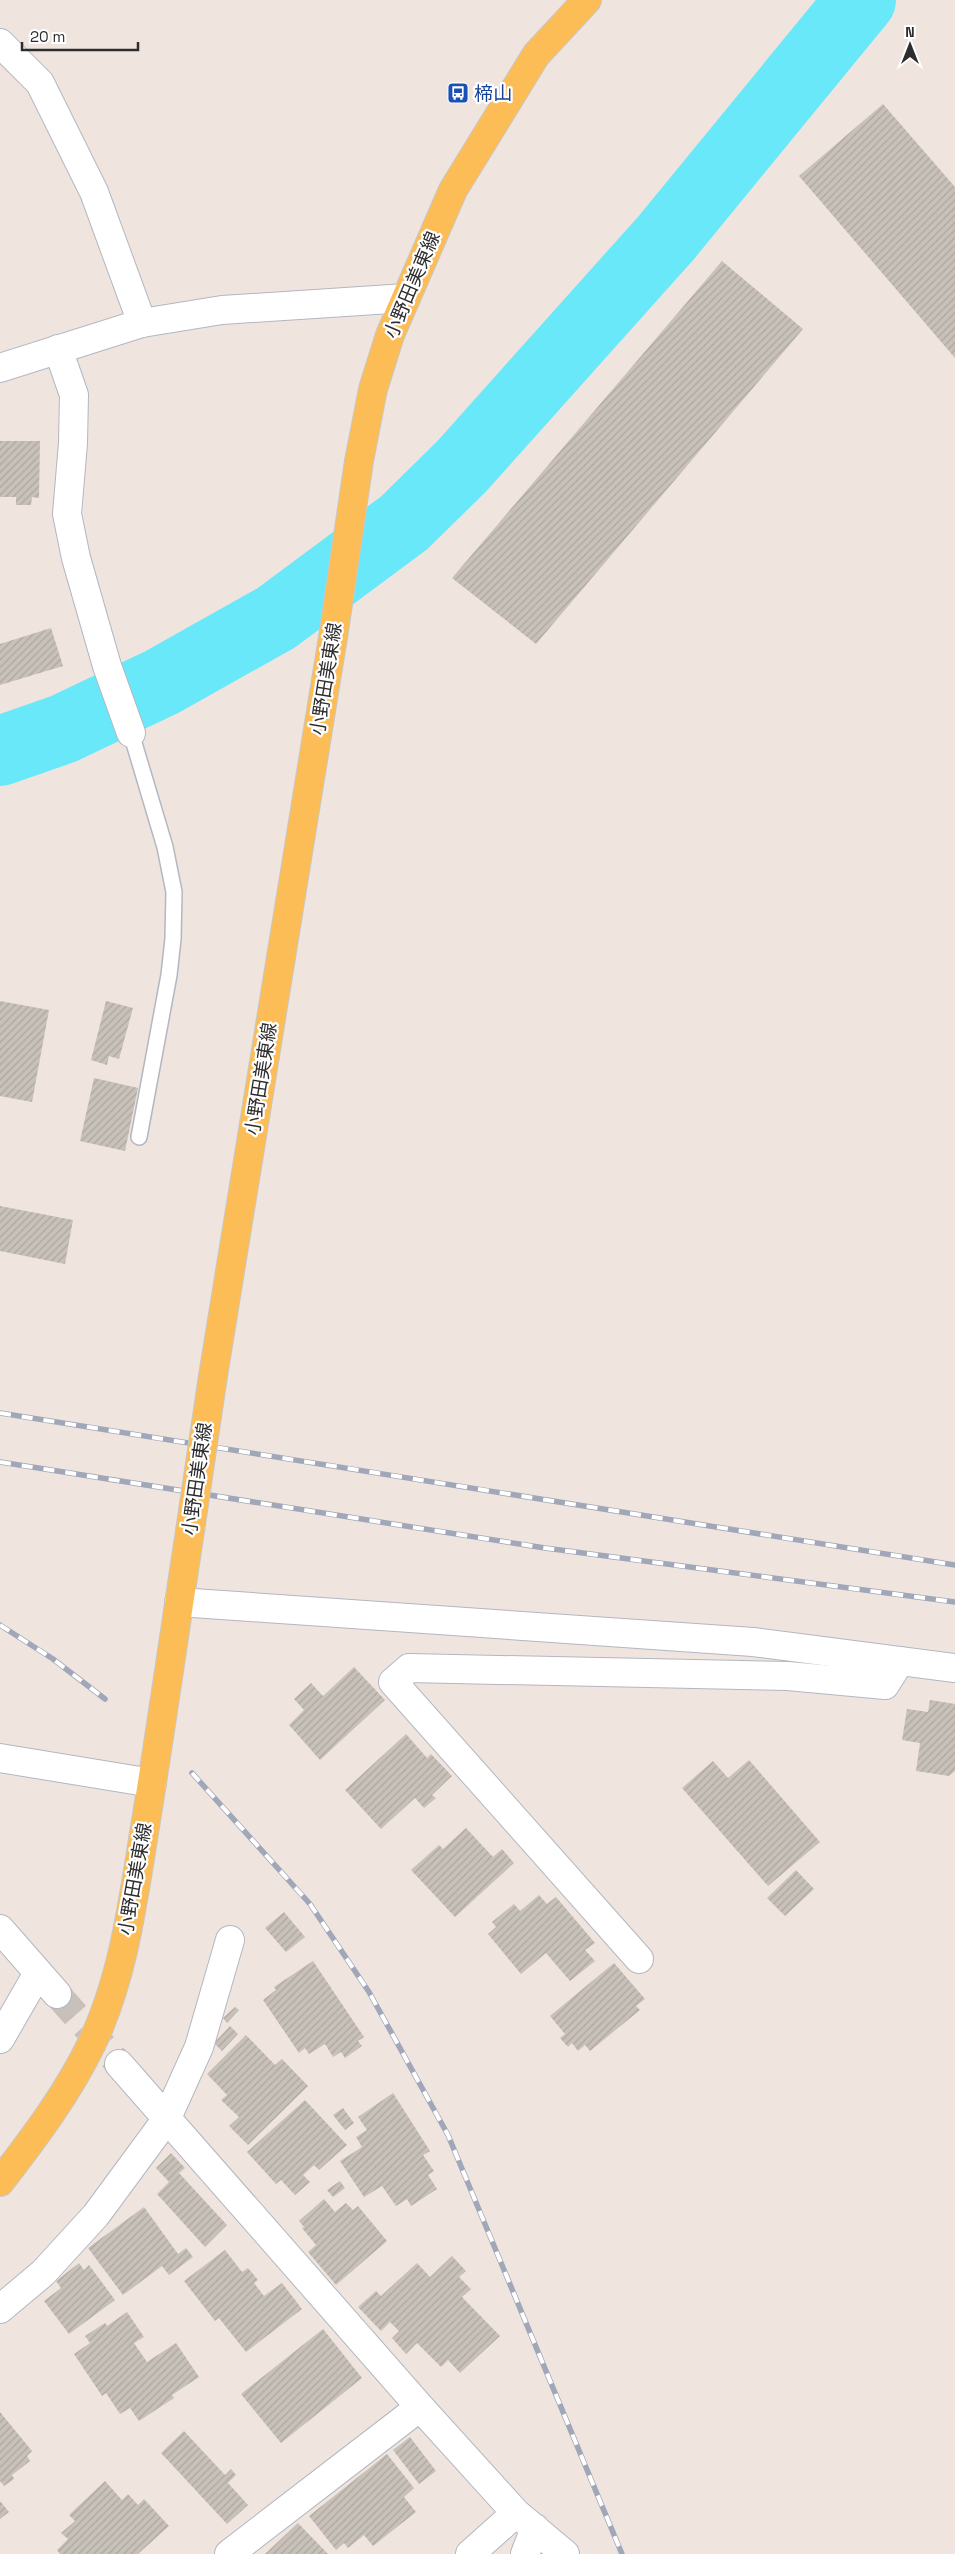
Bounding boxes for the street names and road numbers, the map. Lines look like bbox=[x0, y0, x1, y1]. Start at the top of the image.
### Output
street label: 小野田美東線 bbox=[378, 228, 446, 342]
street label: 小野田美東線 bbox=[305, 621, 347, 737]
street label: 小野田美東線 bbox=[240, 1021, 282, 1137]
street label: 小野田美東線 bbox=[177, 1421, 217, 1537]
street label: 小野田美東線 bbox=[113, 1821, 157, 1937]

